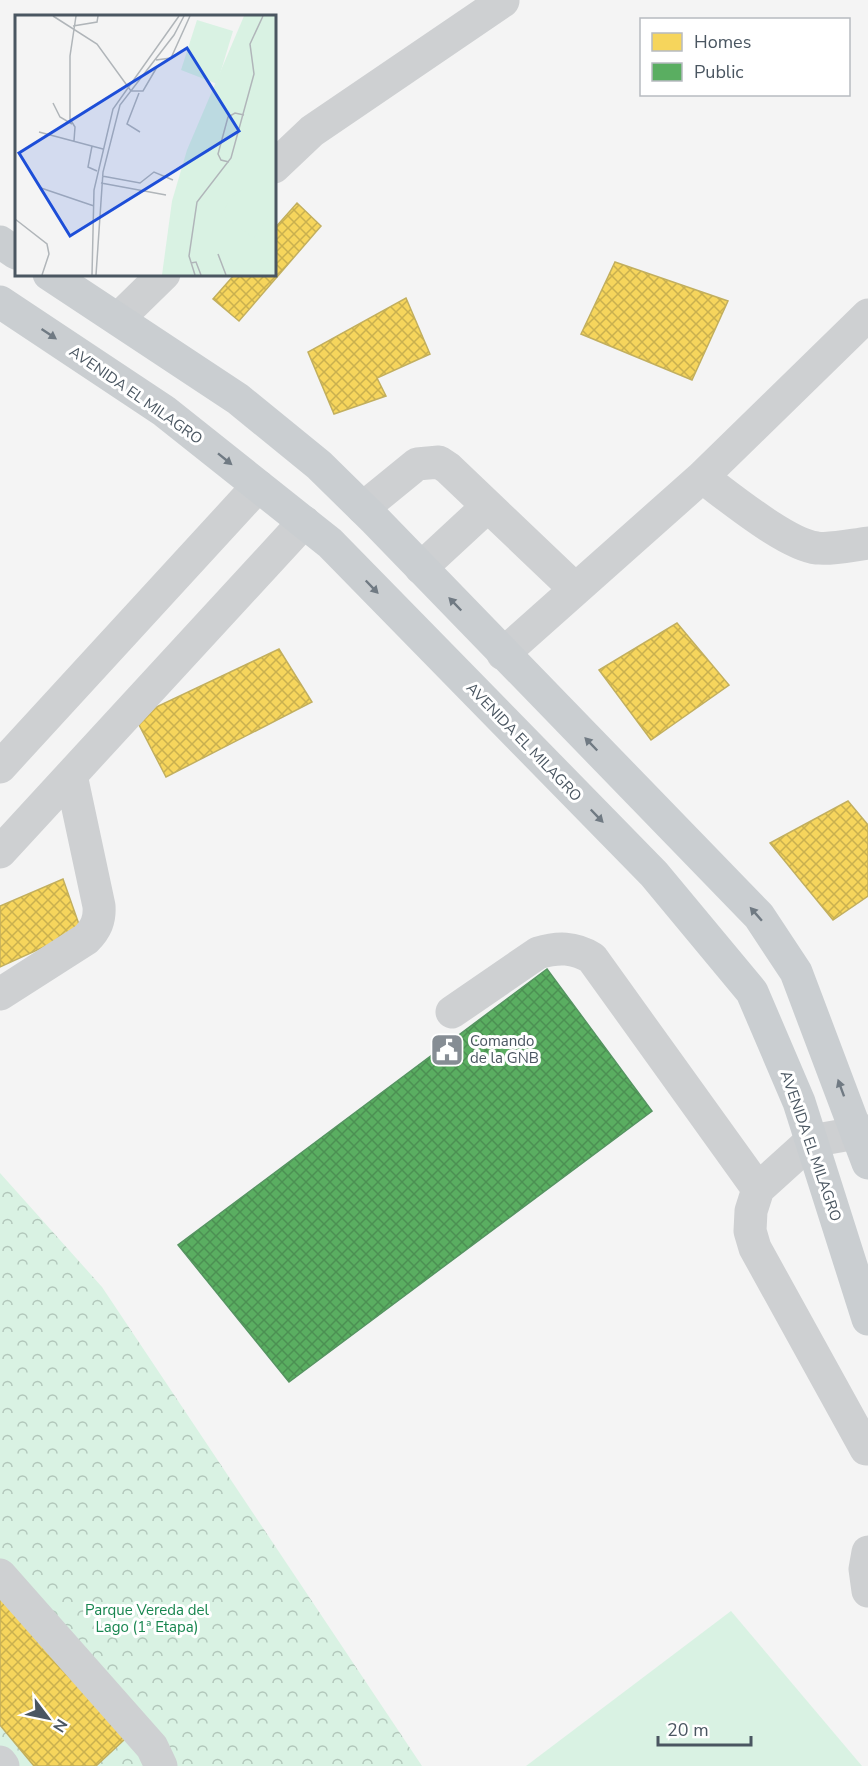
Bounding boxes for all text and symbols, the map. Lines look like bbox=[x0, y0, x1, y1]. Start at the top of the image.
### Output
inset map bbox=[15, 15, 276, 276]
legend bbox=[640, 18, 850, 96]
text: Homes bbox=[694, 30, 751, 54]
text: Public bbox=[694, 60, 744, 84]
one-way arrow bbox=[41, 329, 57, 340]
street label: AVENIDA EL MILAGRO bbox=[65, 341, 207, 449]
one-way arrow bbox=[217, 453, 233, 466]
one-way arrow bbox=[365, 579, 379, 593]
one-way arrow bbox=[448, 596, 462, 611]
street label: AVENIDA EL MILAGRO bbox=[462, 678, 586, 806]
one-way arrow bbox=[584, 736, 598, 751]
one-way arrow bbox=[589, 808, 603, 822]
one-way arrow bbox=[750, 907, 763, 922]
place label: Comando de la GNB bbox=[470, 1031, 539, 1068]
public building icon: Comando de la GNB bbox=[429, 1032, 465, 1068]
street label: AVENIDA EL MILAGRO bbox=[776, 1068, 846, 1224]
one-way arrow bbox=[835, 1079, 845, 1097]
park label: Parque Vereda del Lago (1ª Etapa) bbox=[85, 1600, 209, 1637]
north arrow bbox=[18, 1688, 78, 1748]
scale bar bbox=[658, 1709, 751, 1747]
text: N bbox=[47, 1715, 72, 1736]
text: 20 m bbox=[667, 1718, 709, 1742]

